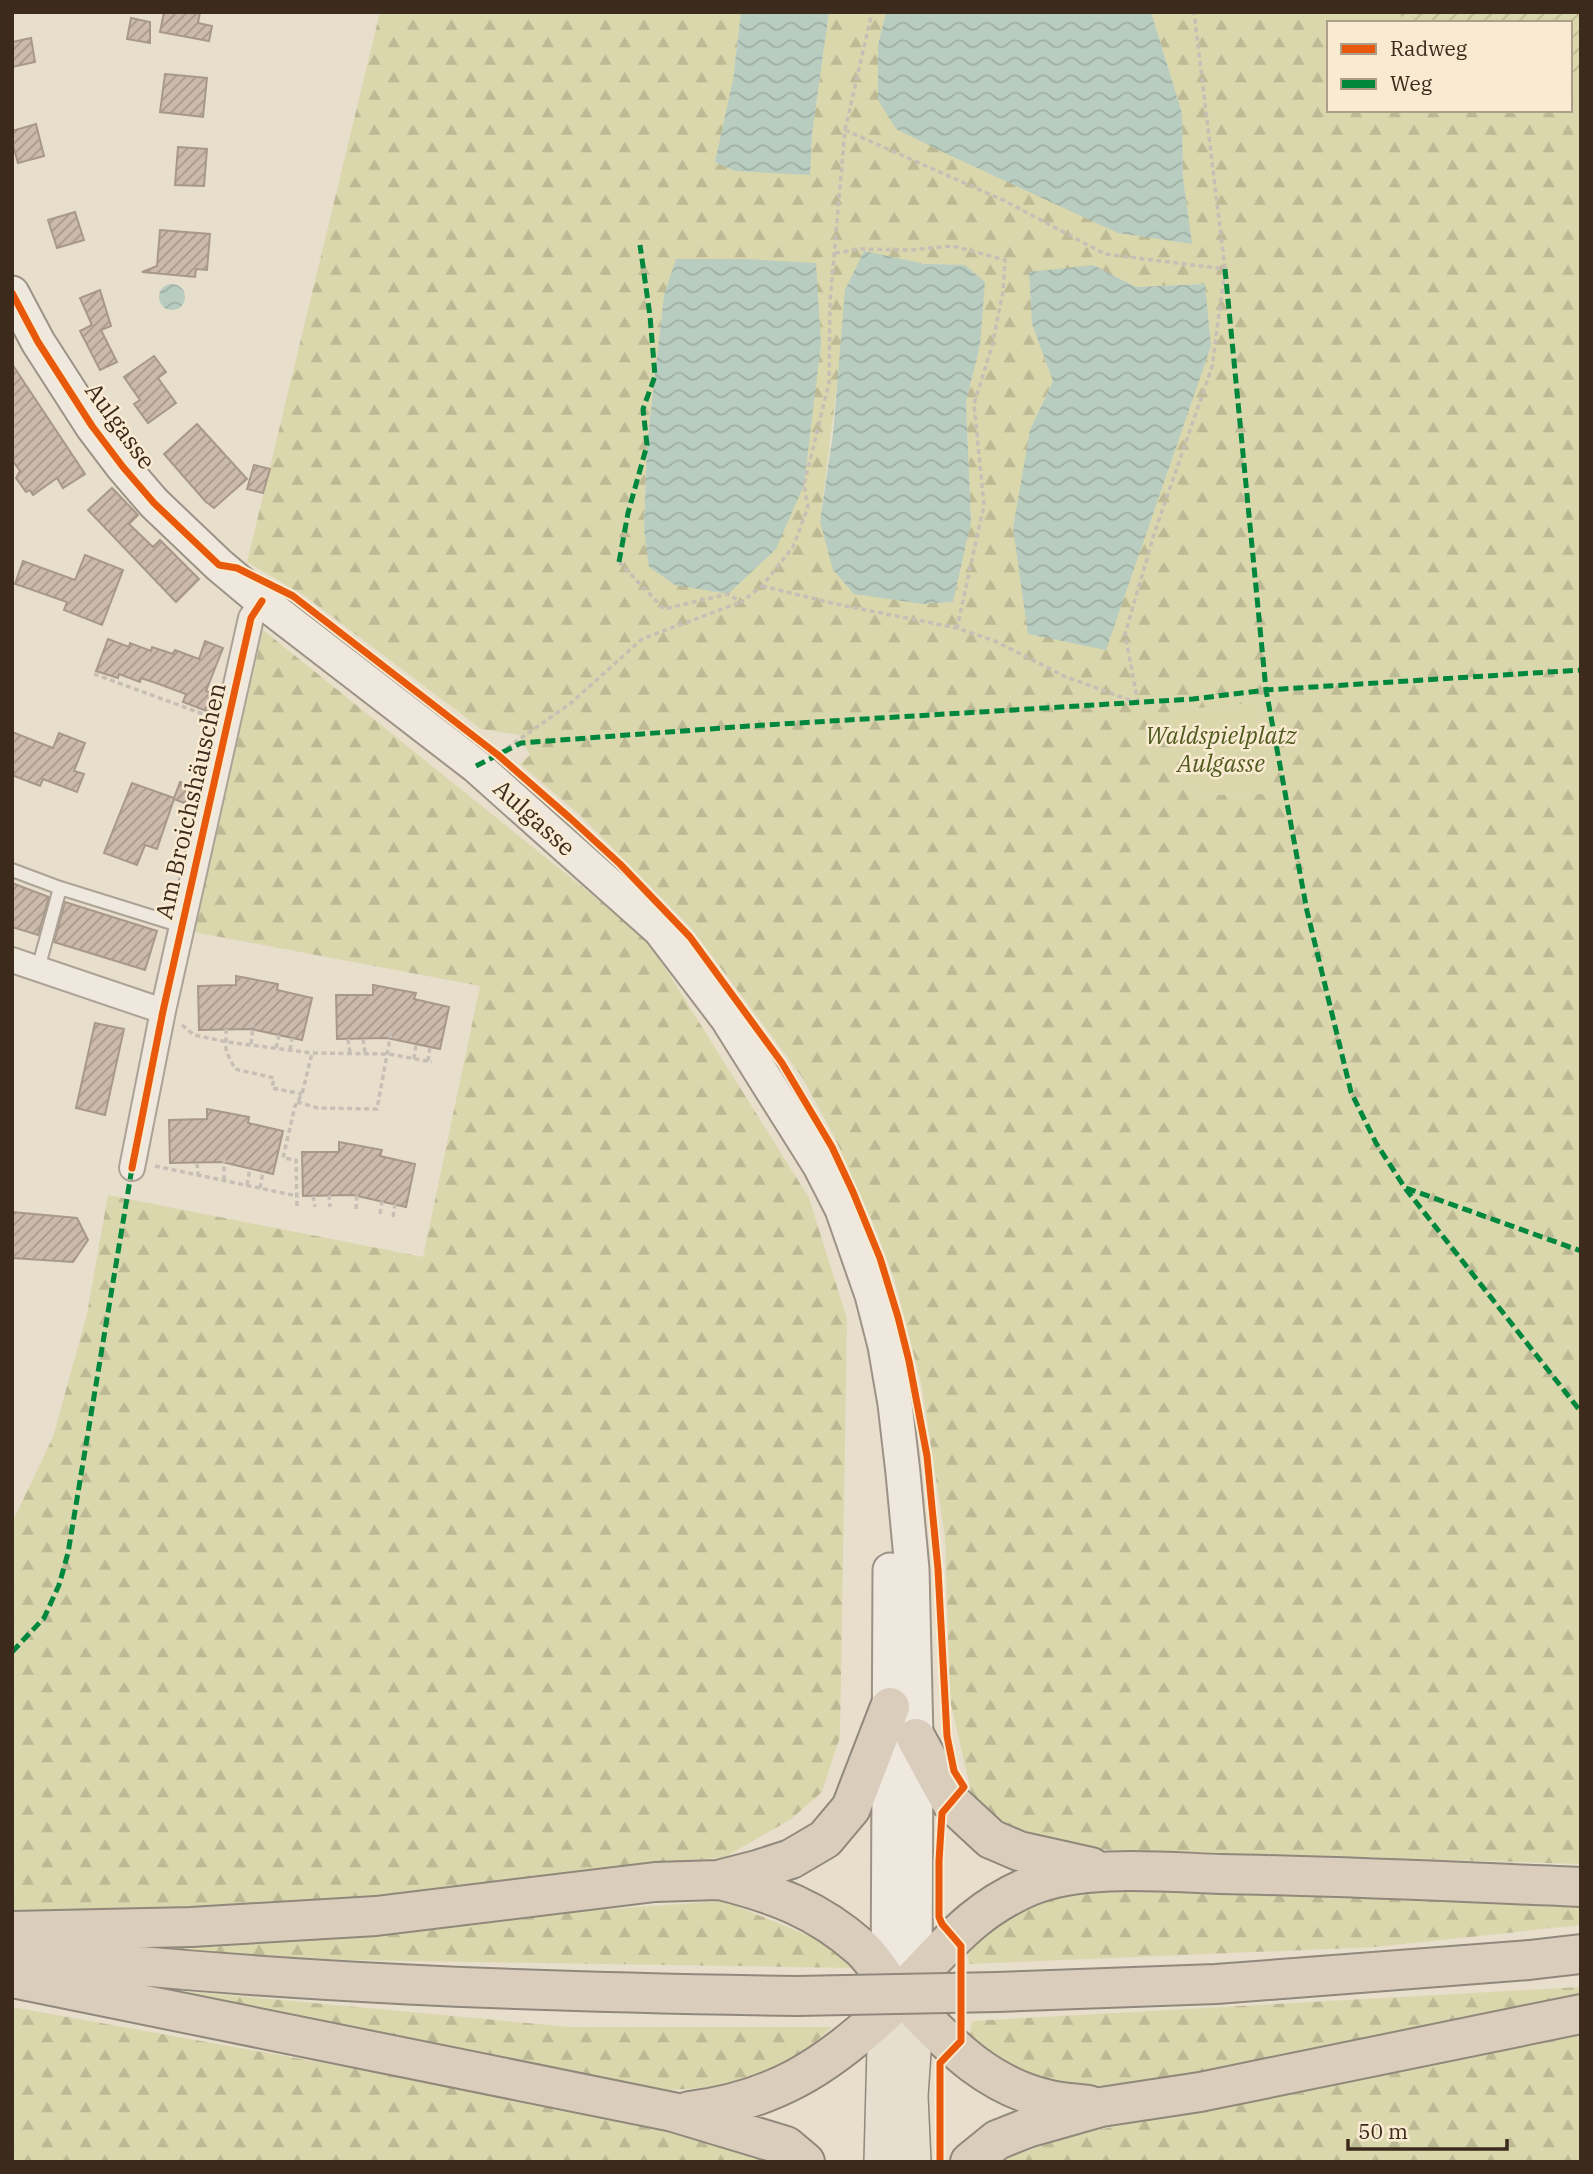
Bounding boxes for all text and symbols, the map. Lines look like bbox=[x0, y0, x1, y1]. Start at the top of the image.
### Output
legend bbox=[1327, 21, 1572, 112]
text: Radweg bbox=[1390, 34, 1468, 62]
text: Weg bbox=[1390, 69, 1433, 97]
street label: Aulgasse bbox=[78, 375, 163, 475]
street label: Am Broichshäuschen bbox=[147, 679, 233, 922]
park label: Waldspielplatz Aulgasse bbox=[1145, 719, 1298, 779]
street label: Aulgasse bbox=[487, 772, 583, 863]
scale bar bbox=[1348, 2108, 1507, 2152]
text: 50 m bbox=[1358, 2117, 1408, 2145]

